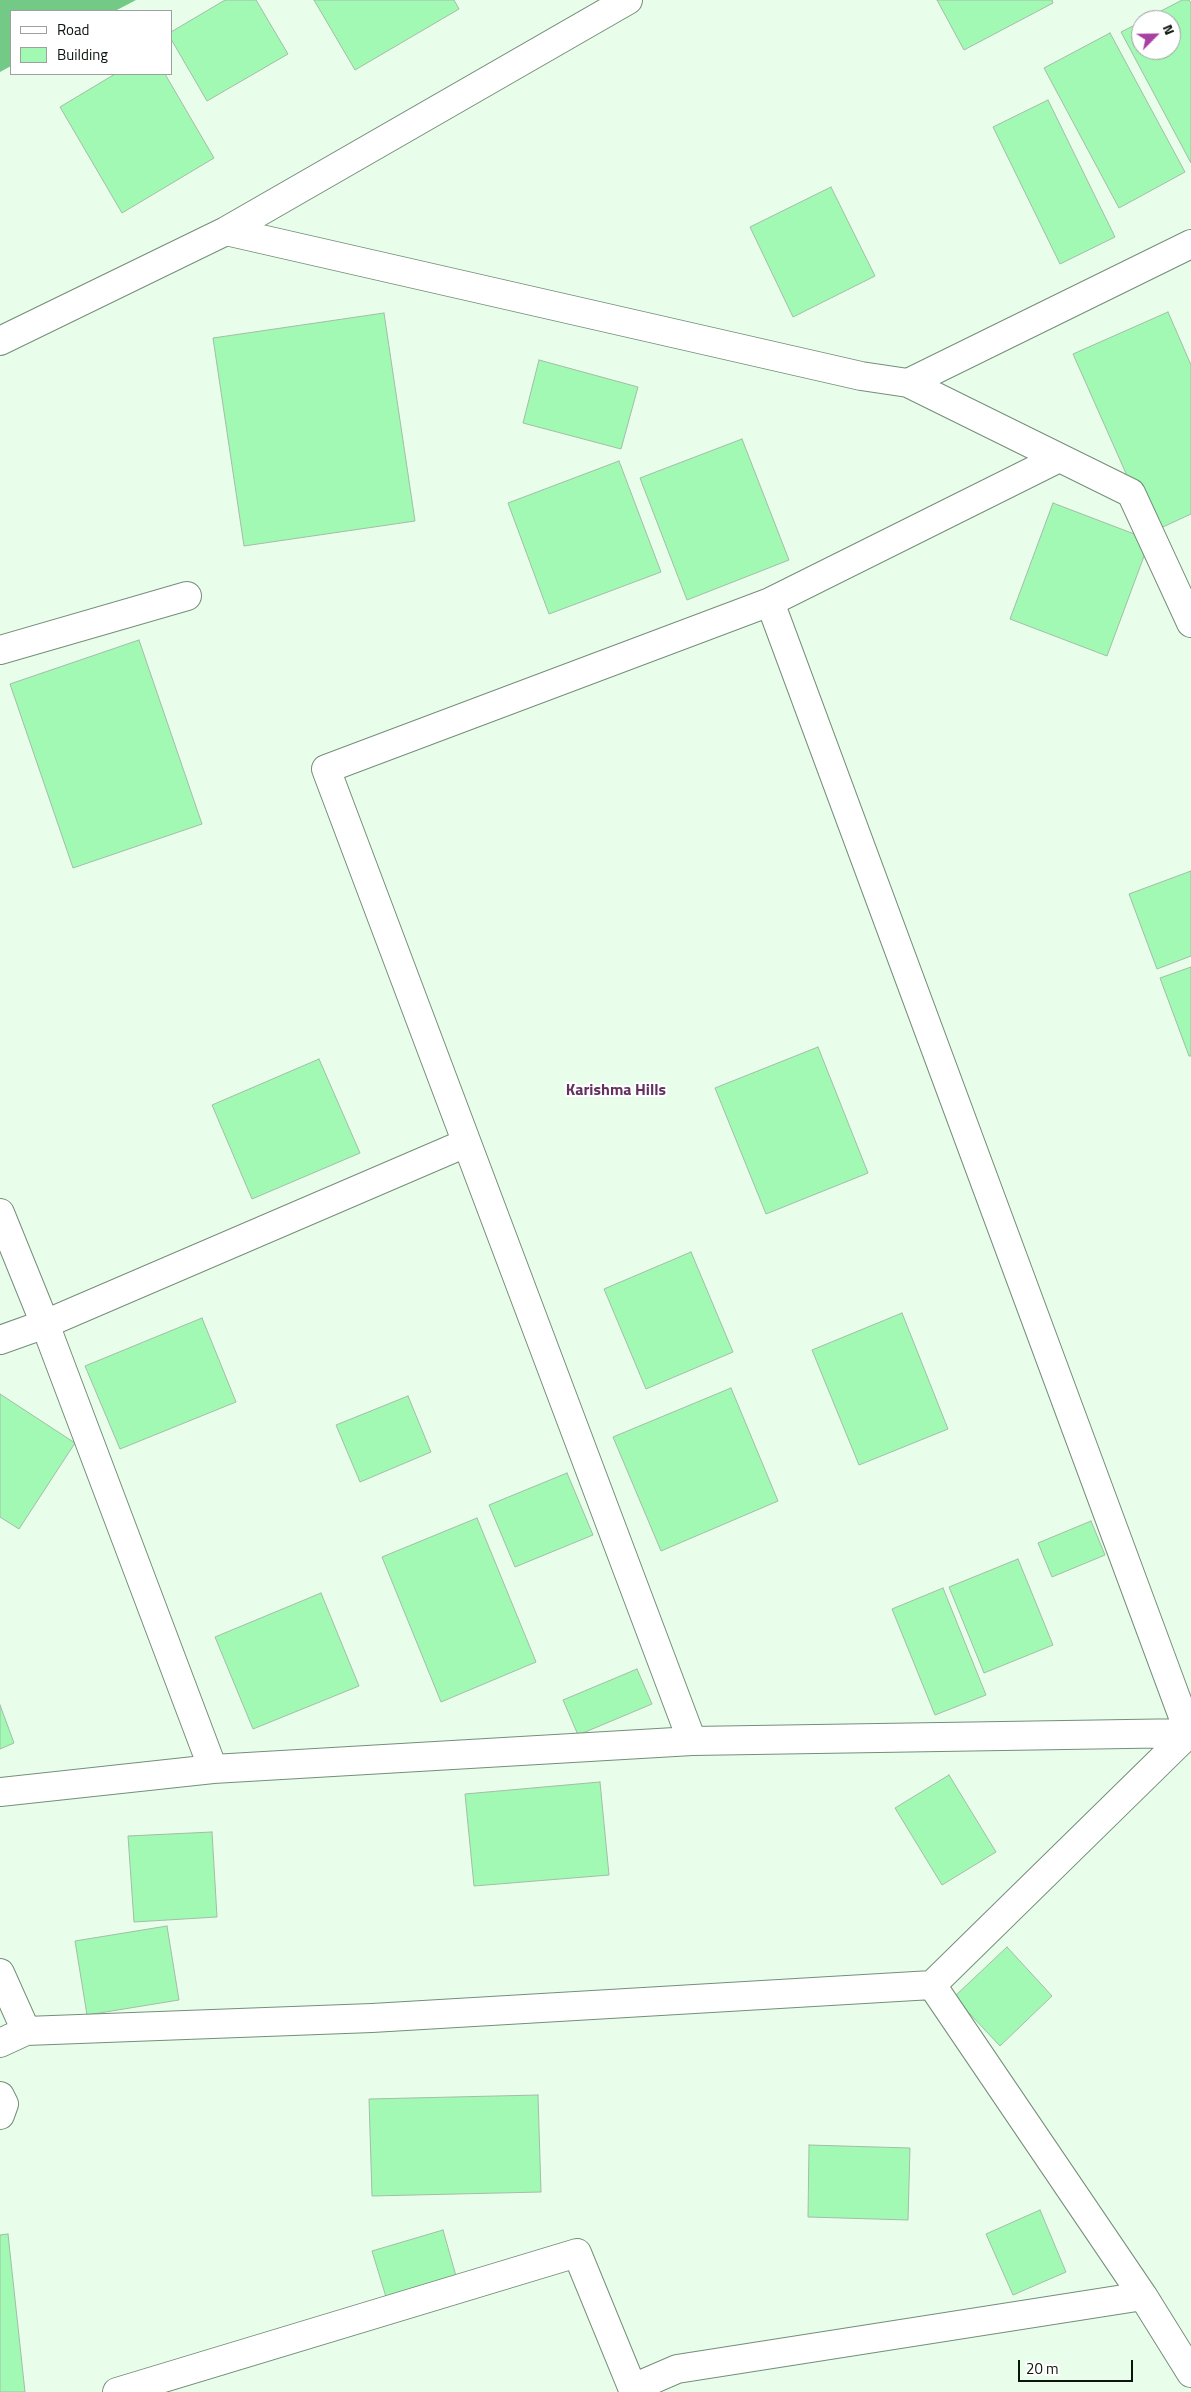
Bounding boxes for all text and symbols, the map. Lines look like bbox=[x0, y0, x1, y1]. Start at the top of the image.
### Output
legend bbox=[10, 10, 172, 75]
north arrow bbox=[1131, 10, 1181, 60]
text: Road bbox=[57, 18, 89, 41]
text: N bbox=[1158, 21, 1181, 38]
text: Building bbox=[57, 43, 108, 66]
district label: Karishma Hills bbox=[566, 1081, 666, 1101]
scale bar bbox=[1021, 2350, 1136, 2382]
text: 20 m bbox=[1026, 2357, 1059, 2380]

